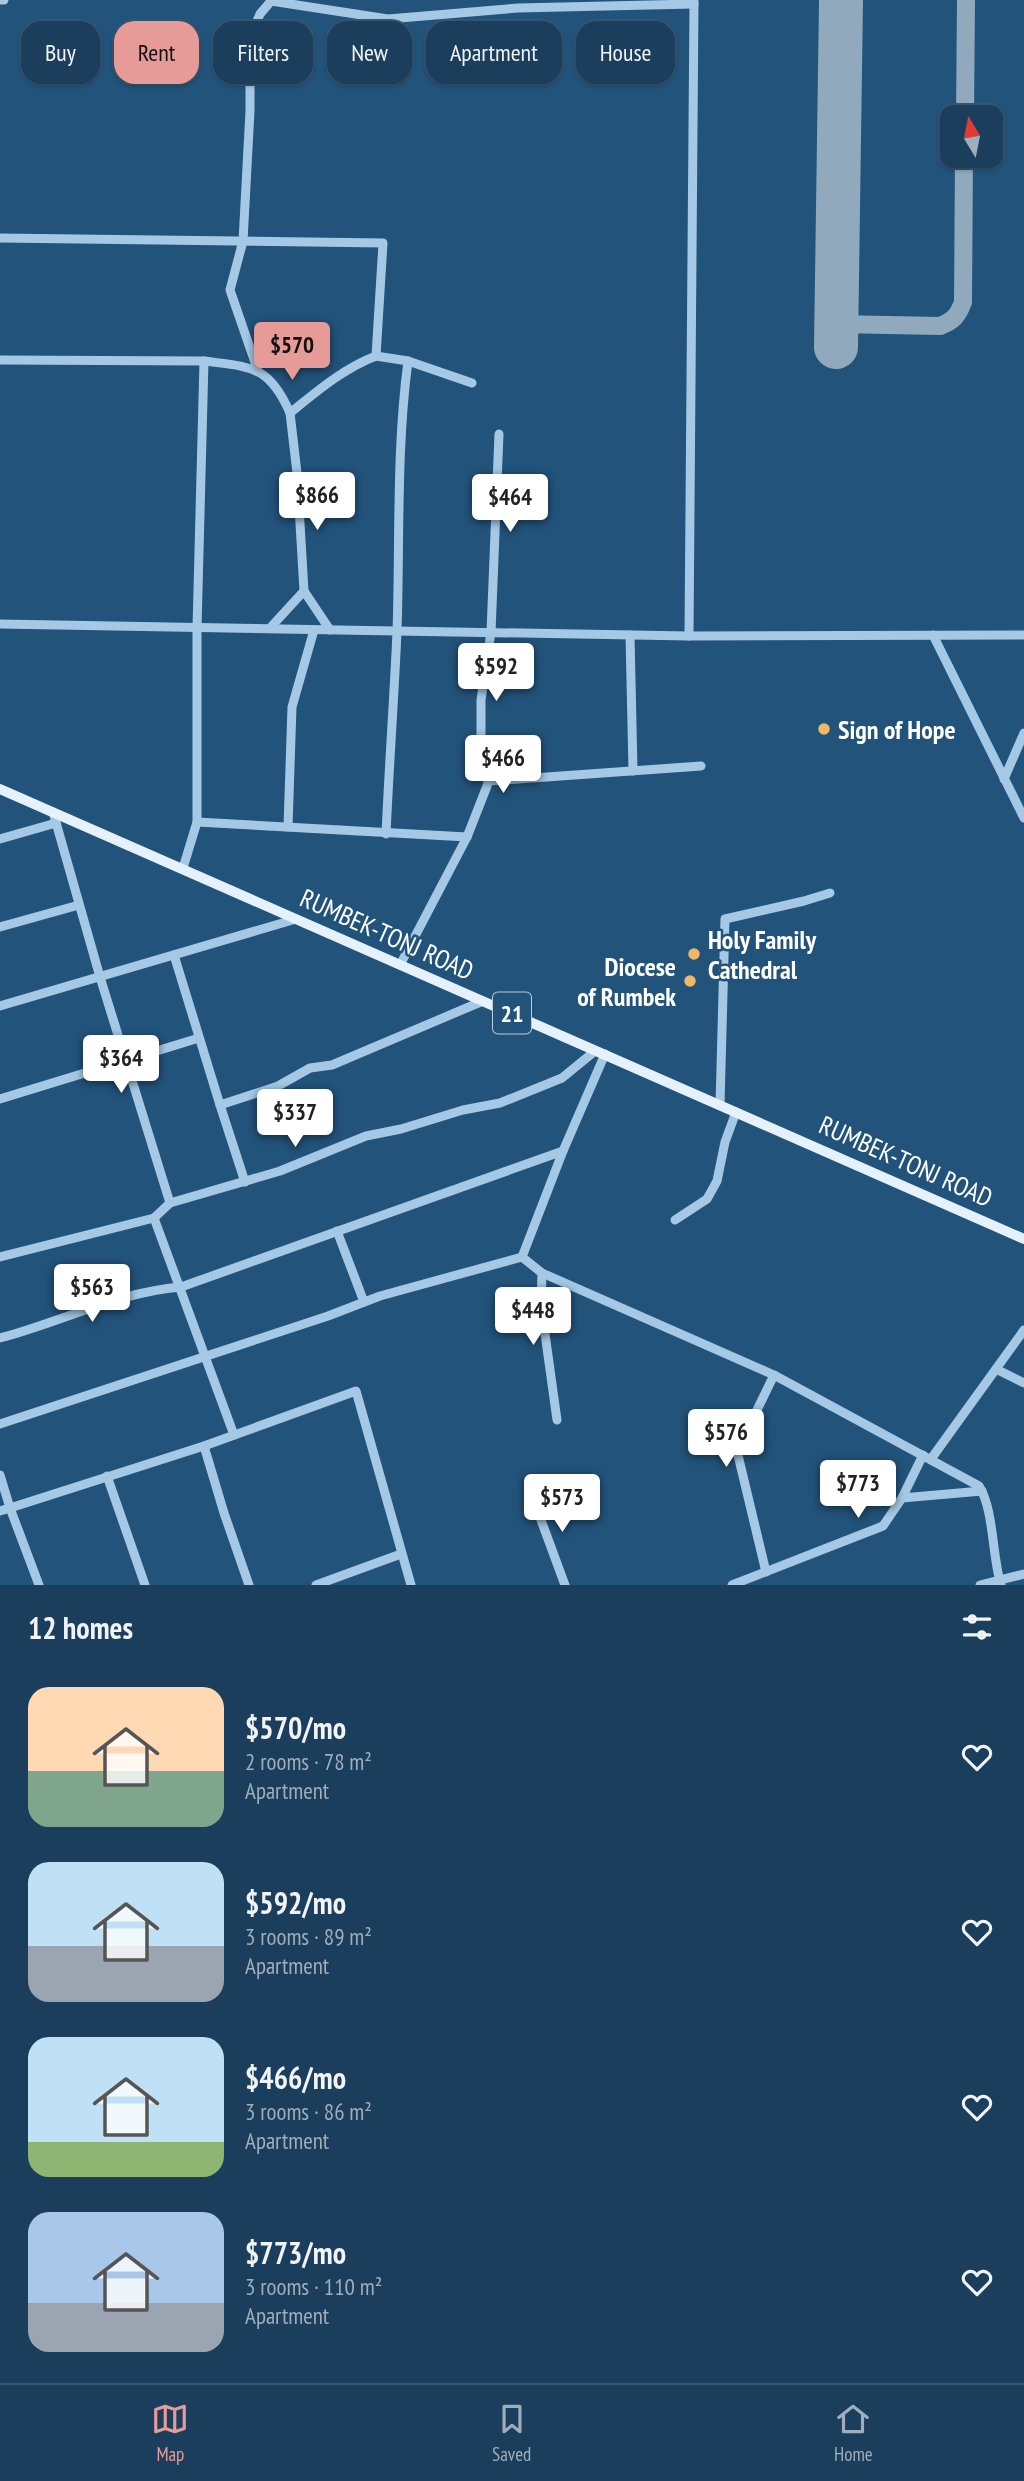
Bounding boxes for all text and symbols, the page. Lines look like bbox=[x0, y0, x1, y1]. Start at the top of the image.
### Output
chip: Buy bbox=[21, 21, 100, 84]
chip: Rent bbox=[114, 21, 199, 84]
chip: Filters bbox=[213, 21, 313, 84]
chip: New bbox=[327, 21, 412, 84]
chip: Apartment bbox=[426, 21, 562, 84]
chip: House bbox=[576, 21, 675, 84]
north arrow bbox=[940, 105, 1003, 168]
map controls bbox=[940, 105, 1003, 168]
pin: $570 bbox=[251, 322, 333, 382]
text: $570 bbox=[270, 330, 314, 359]
pin: $866 bbox=[276, 472, 358, 532]
pin: $464 bbox=[469, 475, 551, 534]
text: $866 bbox=[295, 480, 339, 509]
text: $464 bbox=[488, 482, 532, 511]
pin: $592 bbox=[455, 644, 537, 703]
text: $592 bbox=[474, 651, 518, 680]
place label: Sign of Hope bbox=[838, 713, 956, 746]
marker: Sign of Hope bbox=[816, 721, 832, 737]
pin: $466 bbox=[462, 736, 544, 795]
text: $466 bbox=[481, 743, 525, 772]
street label: RUMBEK-TONJ ROAD bbox=[295, 881, 479, 987]
place label: Holy Family Cathedral bbox=[708, 923, 817, 986]
marker: Holy Family Cathedral bbox=[686, 946, 702, 962]
place label: Diocese of Rumbek bbox=[577, 950, 676, 1013]
marker: Diocese of Rumbek bbox=[682, 973, 698, 989]
road number: 21 bbox=[493, 993, 531, 1034]
pin: $364 bbox=[80, 1036, 162, 1095]
text: $364 bbox=[99, 1043, 143, 1072]
pin: $337 bbox=[254, 1090, 336, 1149]
text: $337 bbox=[273, 1097, 317, 1126]
street label: RUMBEK-TONJ ROAD bbox=[814, 1108, 998, 1214]
pin: $563 bbox=[51, 1264, 133, 1324]
text: $563 bbox=[70, 1272, 114, 1301]
pin: $448 bbox=[492, 1288, 574, 1347]
text: $448 bbox=[511, 1295, 555, 1324]
pin: $576 bbox=[685, 1410, 767, 1469]
text: $576 bbox=[704, 1417, 748, 1446]
pin: $773 bbox=[817, 1460, 899, 1520]
text: $773 bbox=[836, 1468, 880, 1497]
pin: $573 bbox=[521, 1474, 603, 1534]
text: $573 bbox=[540, 1482, 584, 1511]
text: 12 homes bbox=[28, 1608, 133, 1647]
icon: filters bbox=[958, 1608, 996, 1646]
text: $570/mo bbox=[245, 1708, 346, 1747]
icon: home bbox=[84, 1715, 168, 1799]
icon: heart bbox=[958, 1738, 996, 1776]
text: 2 rooms · 78 m² bbox=[245, 1747, 372, 1776]
text: Apartment bbox=[245, 1776, 329, 1805]
text: $592/mo bbox=[245, 1883, 346, 1922]
icon: home bbox=[84, 1890, 168, 1974]
icon: heart bbox=[958, 1913, 996, 1951]
text: 3 rooms · 89 m² bbox=[245, 1922, 372, 1951]
text: Apartment bbox=[245, 1951, 329, 1980]
text: $466/mo bbox=[245, 2058, 346, 2097]
icon: home bbox=[84, 2065, 168, 2149]
icon: heart bbox=[958, 2088, 996, 2126]
text: 3 rooms · 86 m² bbox=[245, 2097, 372, 2126]
text: Apartment bbox=[245, 2126, 329, 2155]
text: $773/mo bbox=[245, 2233, 346, 2272]
icon: home bbox=[84, 2240, 168, 2324]
icon: heart bbox=[958, 2263, 996, 2301]
text: 3 rooms · 110 m² bbox=[245, 2272, 382, 2301]
text: Apartment bbox=[245, 2301, 329, 2330]
tab: Map bbox=[151, 2400, 189, 2466]
tab: Saved bbox=[492, 2400, 531, 2466]
tab: Home bbox=[834, 2400, 873, 2466]

